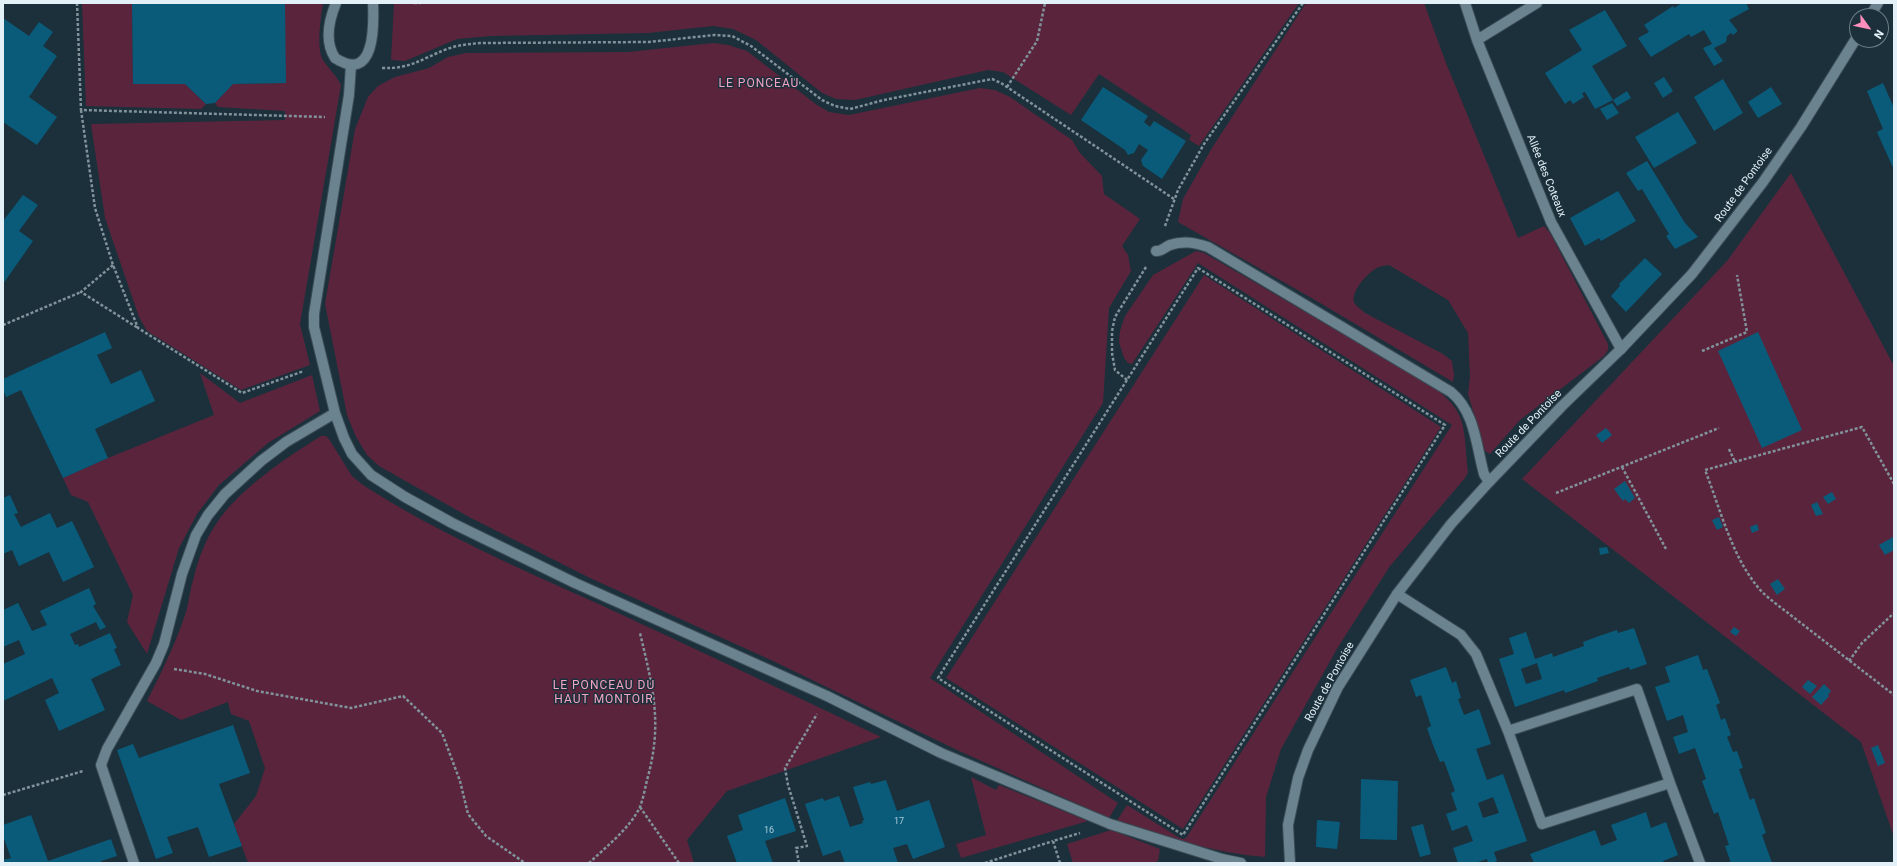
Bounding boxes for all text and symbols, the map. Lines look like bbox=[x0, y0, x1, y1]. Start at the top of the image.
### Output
north arrow bbox=[1849, 8, 1889, 48]
text: N bbox=[1871, 27, 1886, 41]
district label: LE PONCEAU bbox=[719, 77, 799, 91]
street label: Allée des Coteaux bbox=[1523, 133, 1569, 219]
street label: Route de Pontoise bbox=[1712, 145, 1776, 225]
street label: Route de Pontoise bbox=[1493, 387, 1565, 461]
street label: Route de Pontoise bbox=[1303, 640, 1357, 724]
district label: LE PONCEAU DU HAUT MONTOIR bbox=[553, 679, 655, 707]
house number: 17 bbox=[894, 817, 904, 827]
house number: 16 bbox=[764, 826, 774, 836]

